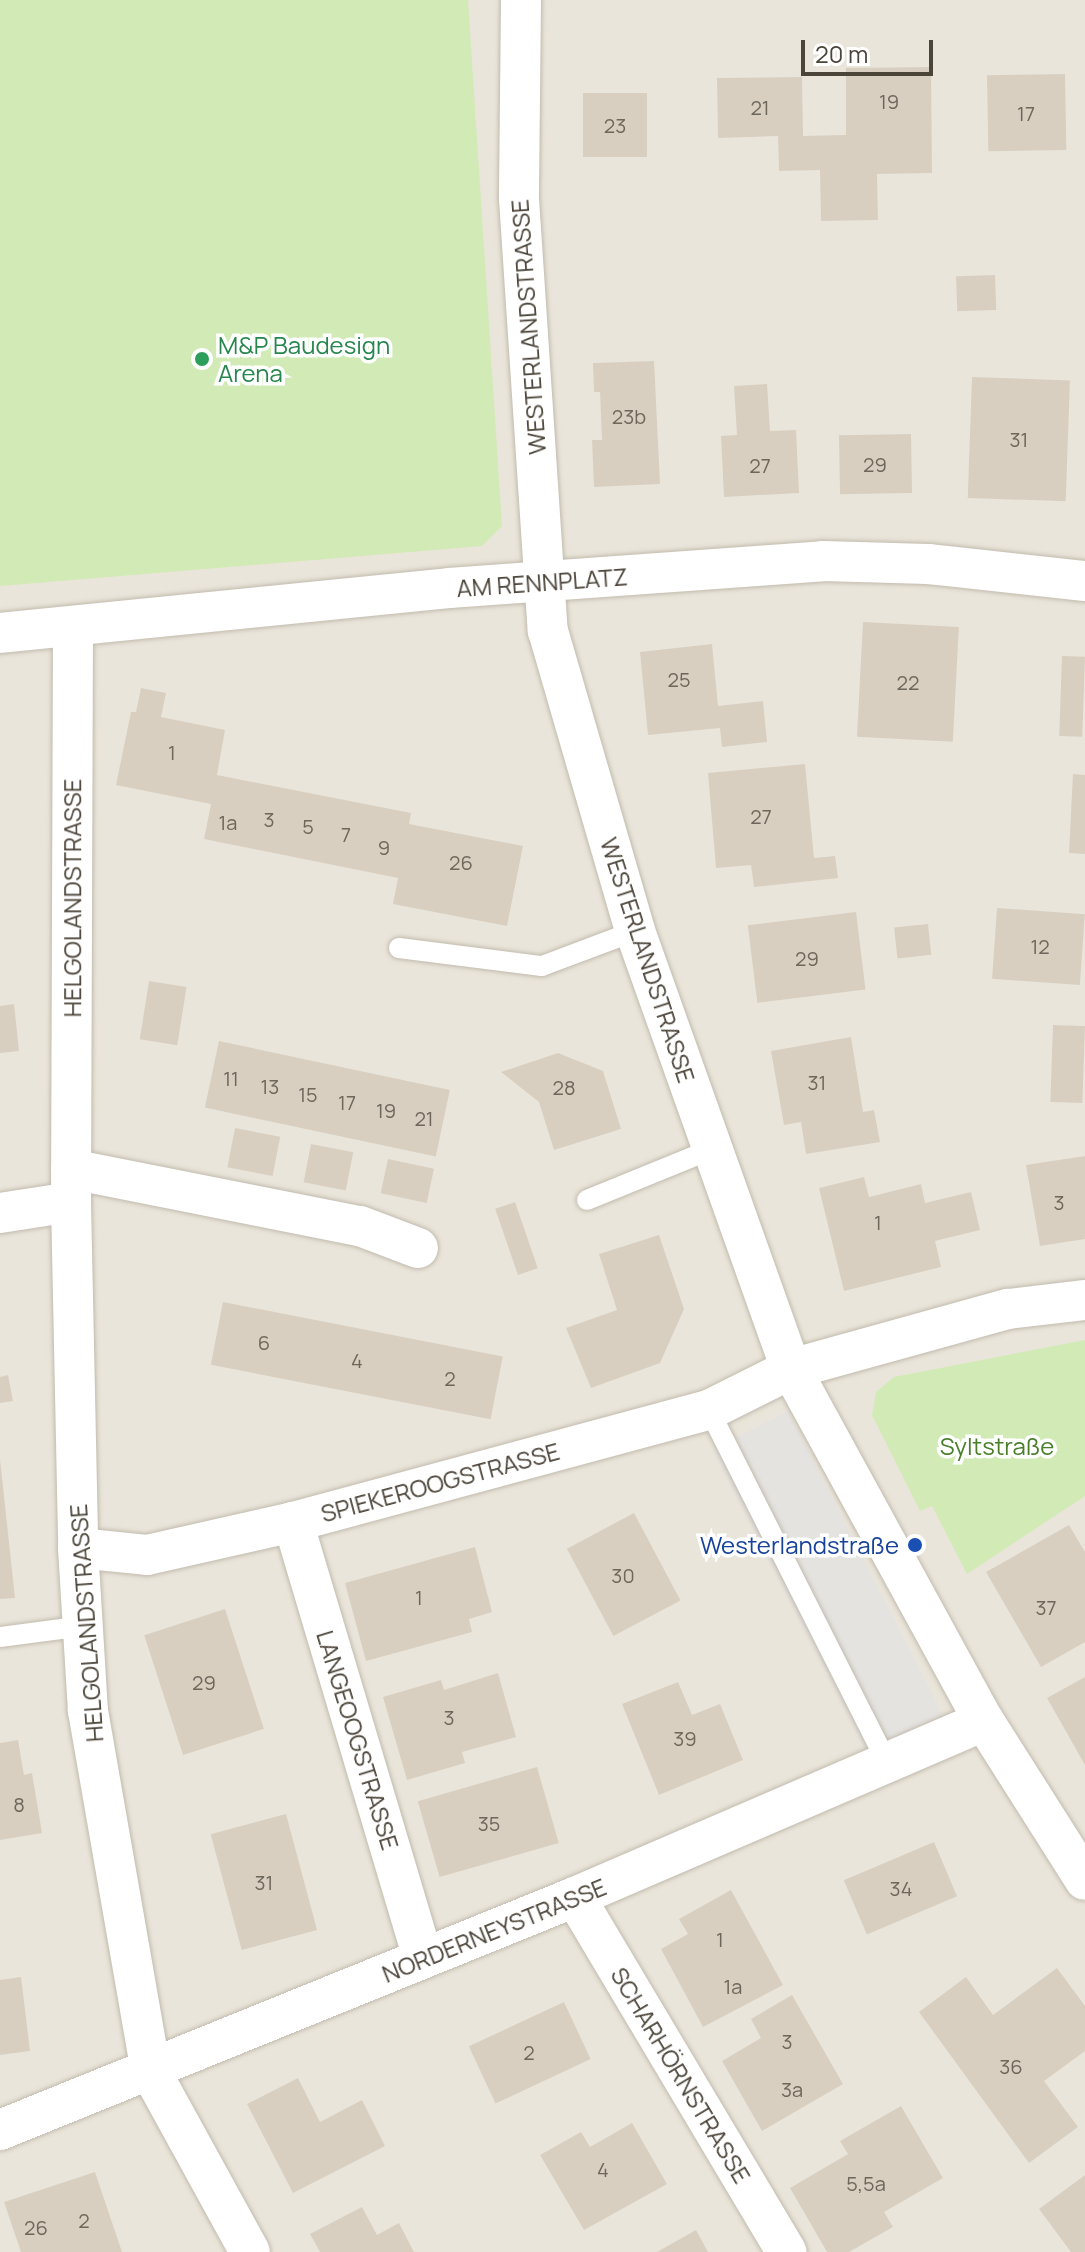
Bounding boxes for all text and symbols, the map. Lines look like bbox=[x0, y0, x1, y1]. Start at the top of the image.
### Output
scale bar bbox=[805, 24, 937, 74]
text: 20 m bbox=[815, 37, 868, 70]
house number: 19 bbox=[879, 89, 899, 113]
house number: 21 bbox=[750, 95, 770, 119]
house number: 17 bbox=[1017, 101, 1035, 125]
house number: 23 bbox=[604, 113, 626, 137]
street label: WESTERLANDSTRASSE bbox=[505, 198, 551, 456]
place label: M&P Baudesign Arena bbox=[218, 331, 390, 387]
marker: M&P Baudesign Arena bbox=[193, 350, 211, 368]
house number: 23b bbox=[612, 404, 646, 428]
house number: 31 bbox=[1010, 427, 1028, 451]
house number: 29 bbox=[863, 452, 887, 476]
house number: 27 bbox=[749, 453, 771, 477]
street label: AM RENNPLATZ bbox=[456, 562, 628, 602]
house number: 25 bbox=[668, 667, 690, 691]
house number: 22 bbox=[897, 670, 919, 694]
house number: 1 bbox=[168, 740, 176, 764]
street label: HELGOLANDSTRASSE bbox=[58, 779, 86, 1017]
house number: 27 bbox=[750, 804, 772, 828]
house number: 3 bbox=[263, 807, 275, 831]
house number: 1a bbox=[219, 810, 237, 834]
house number: 5 bbox=[302, 814, 314, 838]
house number: 7 bbox=[341, 822, 351, 846]
street label: WESTERLANDSTRASSE bbox=[595, 834, 701, 1086]
house number: 9 bbox=[378, 835, 390, 859]
house number: 26 bbox=[449, 850, 473, 874]
house number: 12 bbox=[1030, 934, 1050, 958]
house number: 29 bbox=[795, 946, 819, 970]
house number: 11 bbox=[223, 1066, 239, 1090]
house number: 31 bbox=[808, 1070, 826, 1094]
house number: 13 bbox=[261, 1074, 279, 1098]
house number: 28 bbox=[552, 1075, 576, 1099]
house number: 15 bbox=[298, 1082, 318, 1106]
house number: 17 bbox=[338, 1090, 356, 1114]
house number: 19 bbox=[376, 1098, 396, 1122]
house number: 21 bbox=[414, 1106, 434, 1130]
house number: 3 bbox=[1053, 1190, 1065, 1214]
house number: 1 bbox=[874, 1210, 882, 1234]
house number: 6 bbox=[258, 1330, 270, 1354]
house number: 4 bbox=[351, 1348, 363, 1372]
house number: 2 bbox=[444, 1366, 456, 1390]
park label: Syltstraße bbox=[940, 1432, 1054, 1460]
street label: SPIEKEROOGSTRASSE bbox=[318, 1436, 562, 1528]
street label: HELGOLANDSTRASSE bbox=[63, 1503, 109, 1743]
place label: Westerlandstraße bbox=[700, 1531, 899, 1559]
marker: Westerlandstraße bbox=[906, 1536, 924, 1554]
house number: 30 bbox=[611, 1563, 635, 1587]
house number: 1 bbox=[415, 1585, 423, 1609]
house number: 37 bbox=[1035, 1595, 1057, 1619]
street label: LANGEOOGSTRASSE bbox=[311, 1627, 405, 1853]
house number: 29 bbox=[192, 1670, 216, 1694]
house number: 3 bbox=[443, 1705, 455, 1729]
house number: 39 bbox=[673, 1726, 697, 1750]
house number: 8 bbox=[13, 1792, 25, 1816]
house number: 35 bbox=[478, 1811, 500, 1835]
house number: 31 bbox=[255, 1870, 273, 1894]
street label: NORDERNEYSTRASSE bbox=[378, 1872, 610, 1988]
house number: 34 bbox=[890, 1876, 912, 1900]
house number: 1 bbox=[716, 1927, 724, 1951]
street label: SCHARHÖRNSTRASSE bbox=[605, 1962, 757, 2188]
house number: 1a bbox=[724, 1974, 742, 1998]
house number: 3 bbox=[781, 2029, 793, 2053]
house number: 2 bbox=[523, 2040, 535, 2064]
house number: 36 bbox=[999, 2054, 1023, 2078]
house number: 3a bbox=[781, 2077, 803, 2101]
house number: 4 bbox=[597, 2157, 609, 2181]
house number: 5,5a bbox=[846, 2171, 886, 2195]
house number: 2 bbox=[78, 2208, 90, 2232]
house number: 26 bbox=[24, 2215, 48, 2239]

